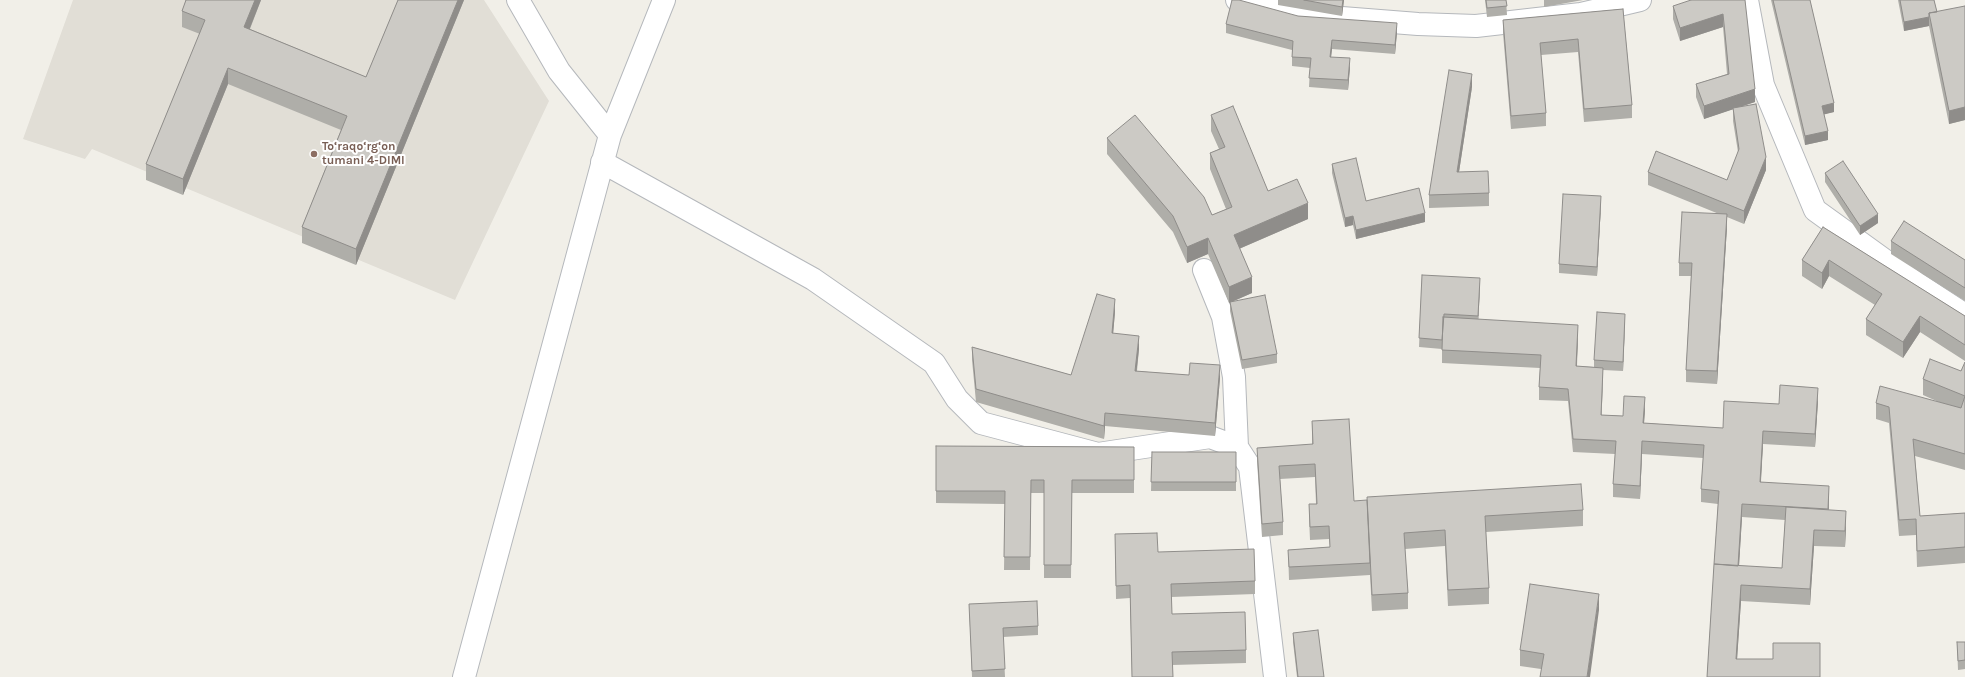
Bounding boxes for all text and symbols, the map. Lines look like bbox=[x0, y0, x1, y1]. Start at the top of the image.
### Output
place label: To‘raqo‘rg‘on tumani 4-DIMI bbox=[322, 140, 405, 168]
marker: To‘raqo‘rg‘on tumani 4-DIMI bbox=[309, 149, 319, 159]

